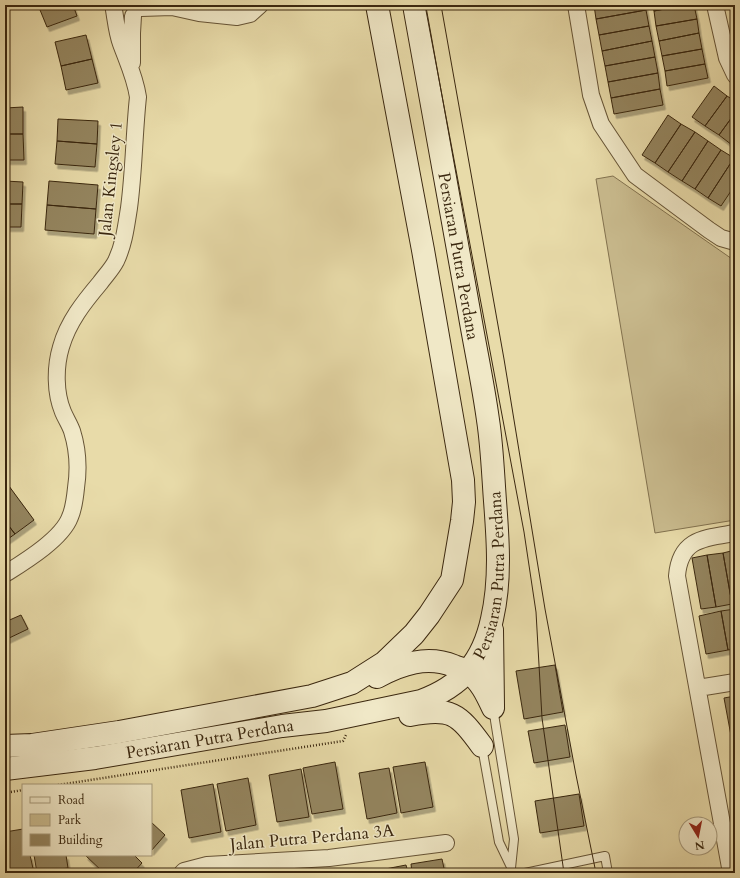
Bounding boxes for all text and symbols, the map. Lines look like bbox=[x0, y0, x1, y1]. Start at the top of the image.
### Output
street label: Jalan Kingsley 1 bbox=[93, 120, 128, 241]
street label: Persiaran Putra Perdana bbox=[432, 170, 485, 342]
street label: Persiaran Putra Perdana bbox=[468, 490, 510, 664]
street label: Persiaran Putra Perdana bbox=[124, 714, 296, 765]
legend bbox=[22, 784, 152, 856]
text: Road bbox=[58, 792, 85, 808]
text: Park bbox=[58, 812, 82, 828]
north arrow bbox=[678, 816, 718, 856]
street label: Jalan Putra Perdana 3A bbox=[226, 819, 396, 856]
text: Building bbox=[58, 832, 103, 848]
text: N bbox=[693, 837, 706, 854]

